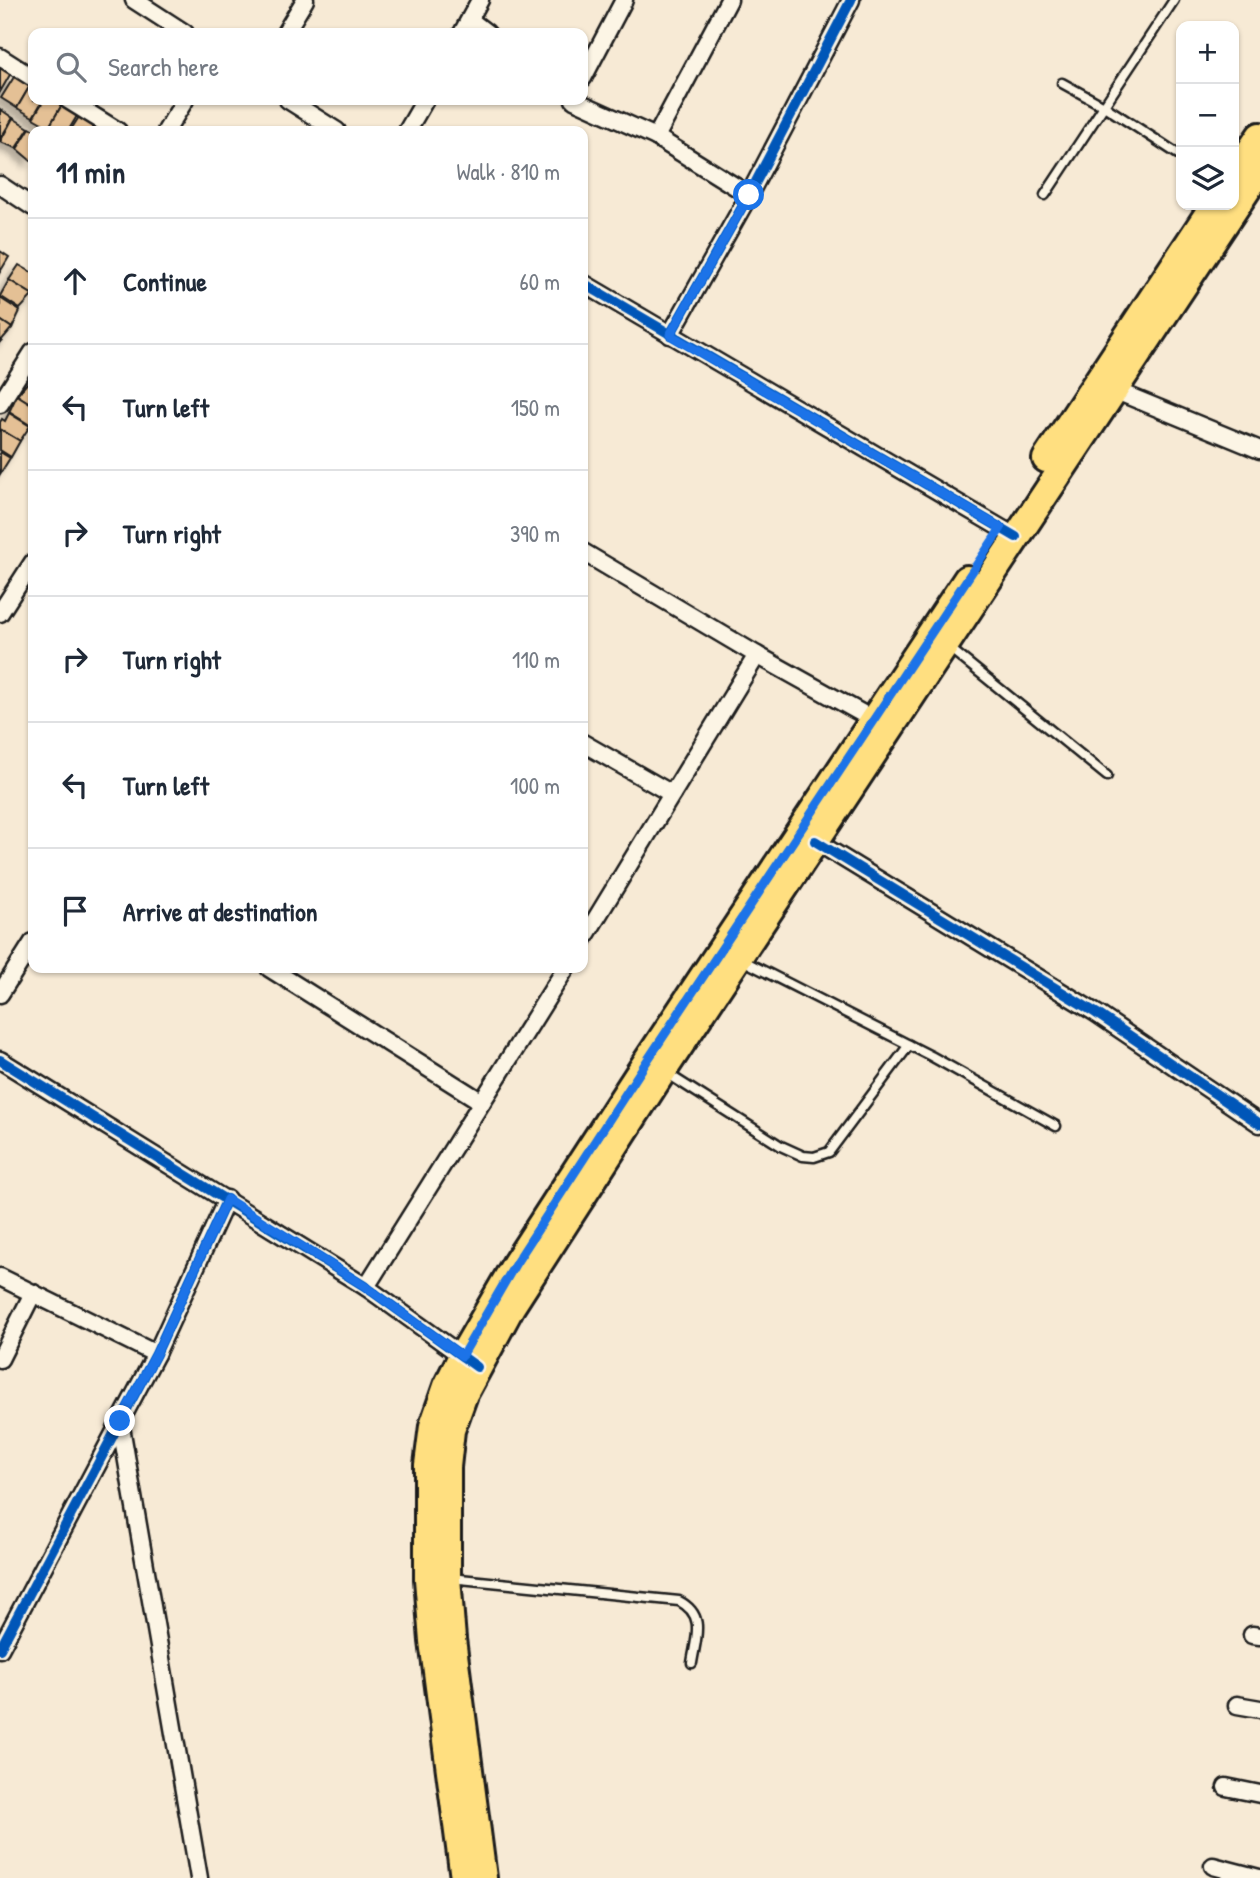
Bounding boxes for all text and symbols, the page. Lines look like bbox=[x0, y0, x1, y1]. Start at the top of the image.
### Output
map controls bbox=[1176, 21, 1239, 210]
button: + bbox=[1176, 21, 1239, 84]
search box bbox=[28, 28, 588, 105]
icon: search bbox=[52, 48, 90, 86]
text: Search here bbox=[108, 49, 219, 84]
button: − bbox=[1176, 84, 1239, 147]
button: layers bbox=[1176, 147, 1239, 210]
text: 11 min bbox=[56, 152, 125, 192]
text: Walk · 810 m bbox=[456, 156, 560, 187]
route start bbox=[733, 179, 764, 210]
icon: ahead bbox=[56, 262, 94, 300]
text: Continue bbox=[123, 264, 207, 299]
text: 60 m bbox=[520, 266, 560, 297]
icon: left bbox=[56, 388, 94, 426]
text: Turn left bbox=[123, 390, 209, 425]
text: 150 m bbox=[511, 392, 560, 423]
icon: right bbox=[56, 514, 94, 552]
text: Turn right bbox=[123, 516, 221, 551]
text: 390 m bbox=[510, 518, 560, 549]
icon: right bbox=[56, 640, 94, 678]
text: Turn right bbox=[123, 642, 221, 677]
text: 110 m bbox=[512, 644, 560, 675]
icon: left bbox=[56, 766, 94, 804]
text: Turn left bbox=[123, 768, 209, 803]
text: 100 m bbox=[510, 770, 560, 801]
icon: arrive bbox=[56, 892, 94, 930]
text: Arrive at destination bbox=[123, 894, 318, 929]
route end bbox=[104, 1405, 135, 1436]

